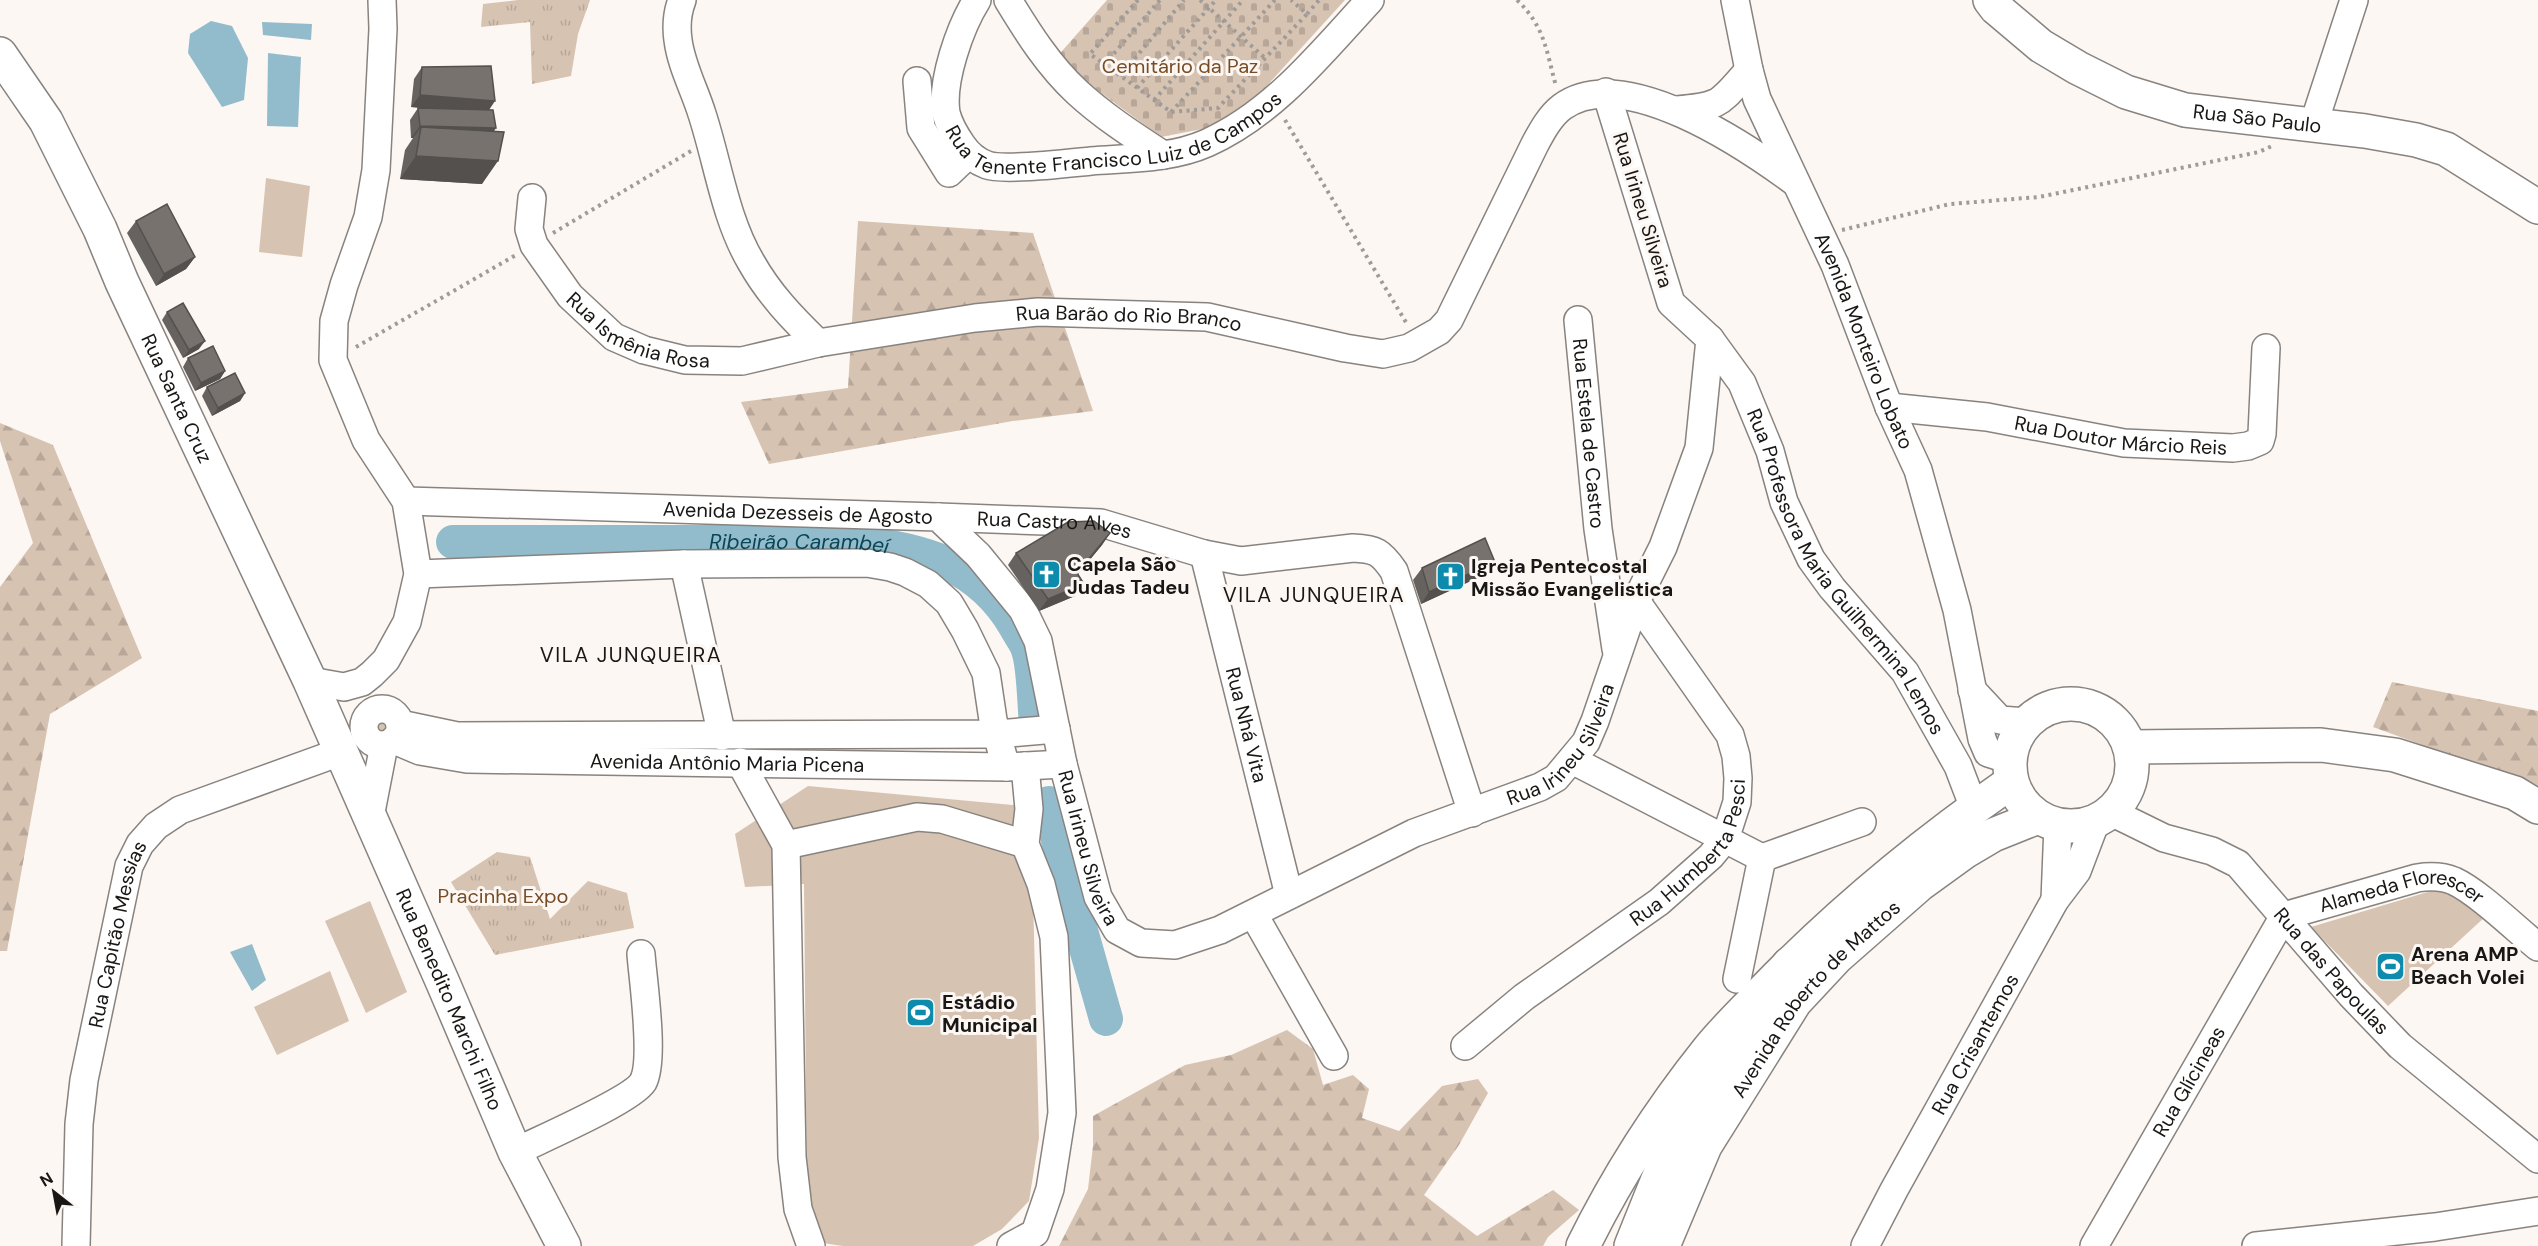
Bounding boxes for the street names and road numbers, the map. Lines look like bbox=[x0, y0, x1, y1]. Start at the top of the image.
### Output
street label: Rua Tenente Francisco Luiz de Campos bbox=[935, 75, 1297, 131]
street label: Rua São Paulo bbox=[2192, 98, 2323, 139]
street label: Rua Irineu Silveira bbox=[1607, 129, 1679, 291]
street label: Avenida Monteiro Lobato bbox=[1809, 228, 1920, 453]
street label: Rua Ismênia Rosa bbox=[561, 286, 710, 374]
street label: Rua Barão do Rio Branco bbox=[1015, 299, 1245, 337]
street label: Rua Santa Cruz bbox=[135, 329, 218, 467]
street label: Rua Estela de Castro bbox=[1567, 337, 1611, 530]
street label: Rua Professora Maria Guilhermina Lemos bbox=[1741, 405, 1951, 739]
street label: Rua Doutor Márcio Reis bbox=[2012, 409, 2228, 461]
street label: Avenida Dezesseis de Agosto bbox=[662, 496, 933, 530]
street label: Rua Castro Alves bbox=[977, 505, 1135, 545]
street label: Rua Nhá Vita bbox=[1220, 664, 1273, 785]
street label: Rua Irineu Silveira bbox=[1503, 680, 1620, 811]
street label: Avenida Antônio Maria Picena bbox=[590, 748, 864, 778]
street label: Rua Irineu Silveira bbox=[1052, 767, 1125, 930]
street label: Rua Humberta Pesci bbox=[1624, 778, 1751, 932]
street label: Rua Capitão Messias bbox=[82, 836, 153, 1030]
street label: Rua Benedito Marchi Filho bbox=[390, 884, 509, 1114]
street label: Avenida Roberto de Mattos bbox=[1726, 894, 1906, 1102]
street label: Alameda Florescer bbox=[2314, 894, 2486, 922]
street label: Rua das Papoulas bbox=[2268, 902, 2395, 1040]
street label: Rua Crisantemos bbox=[1925, 969, 2025, 1119]
street label: Rua Glícineas bbox=[2147, 1021, 2231, 1141]

